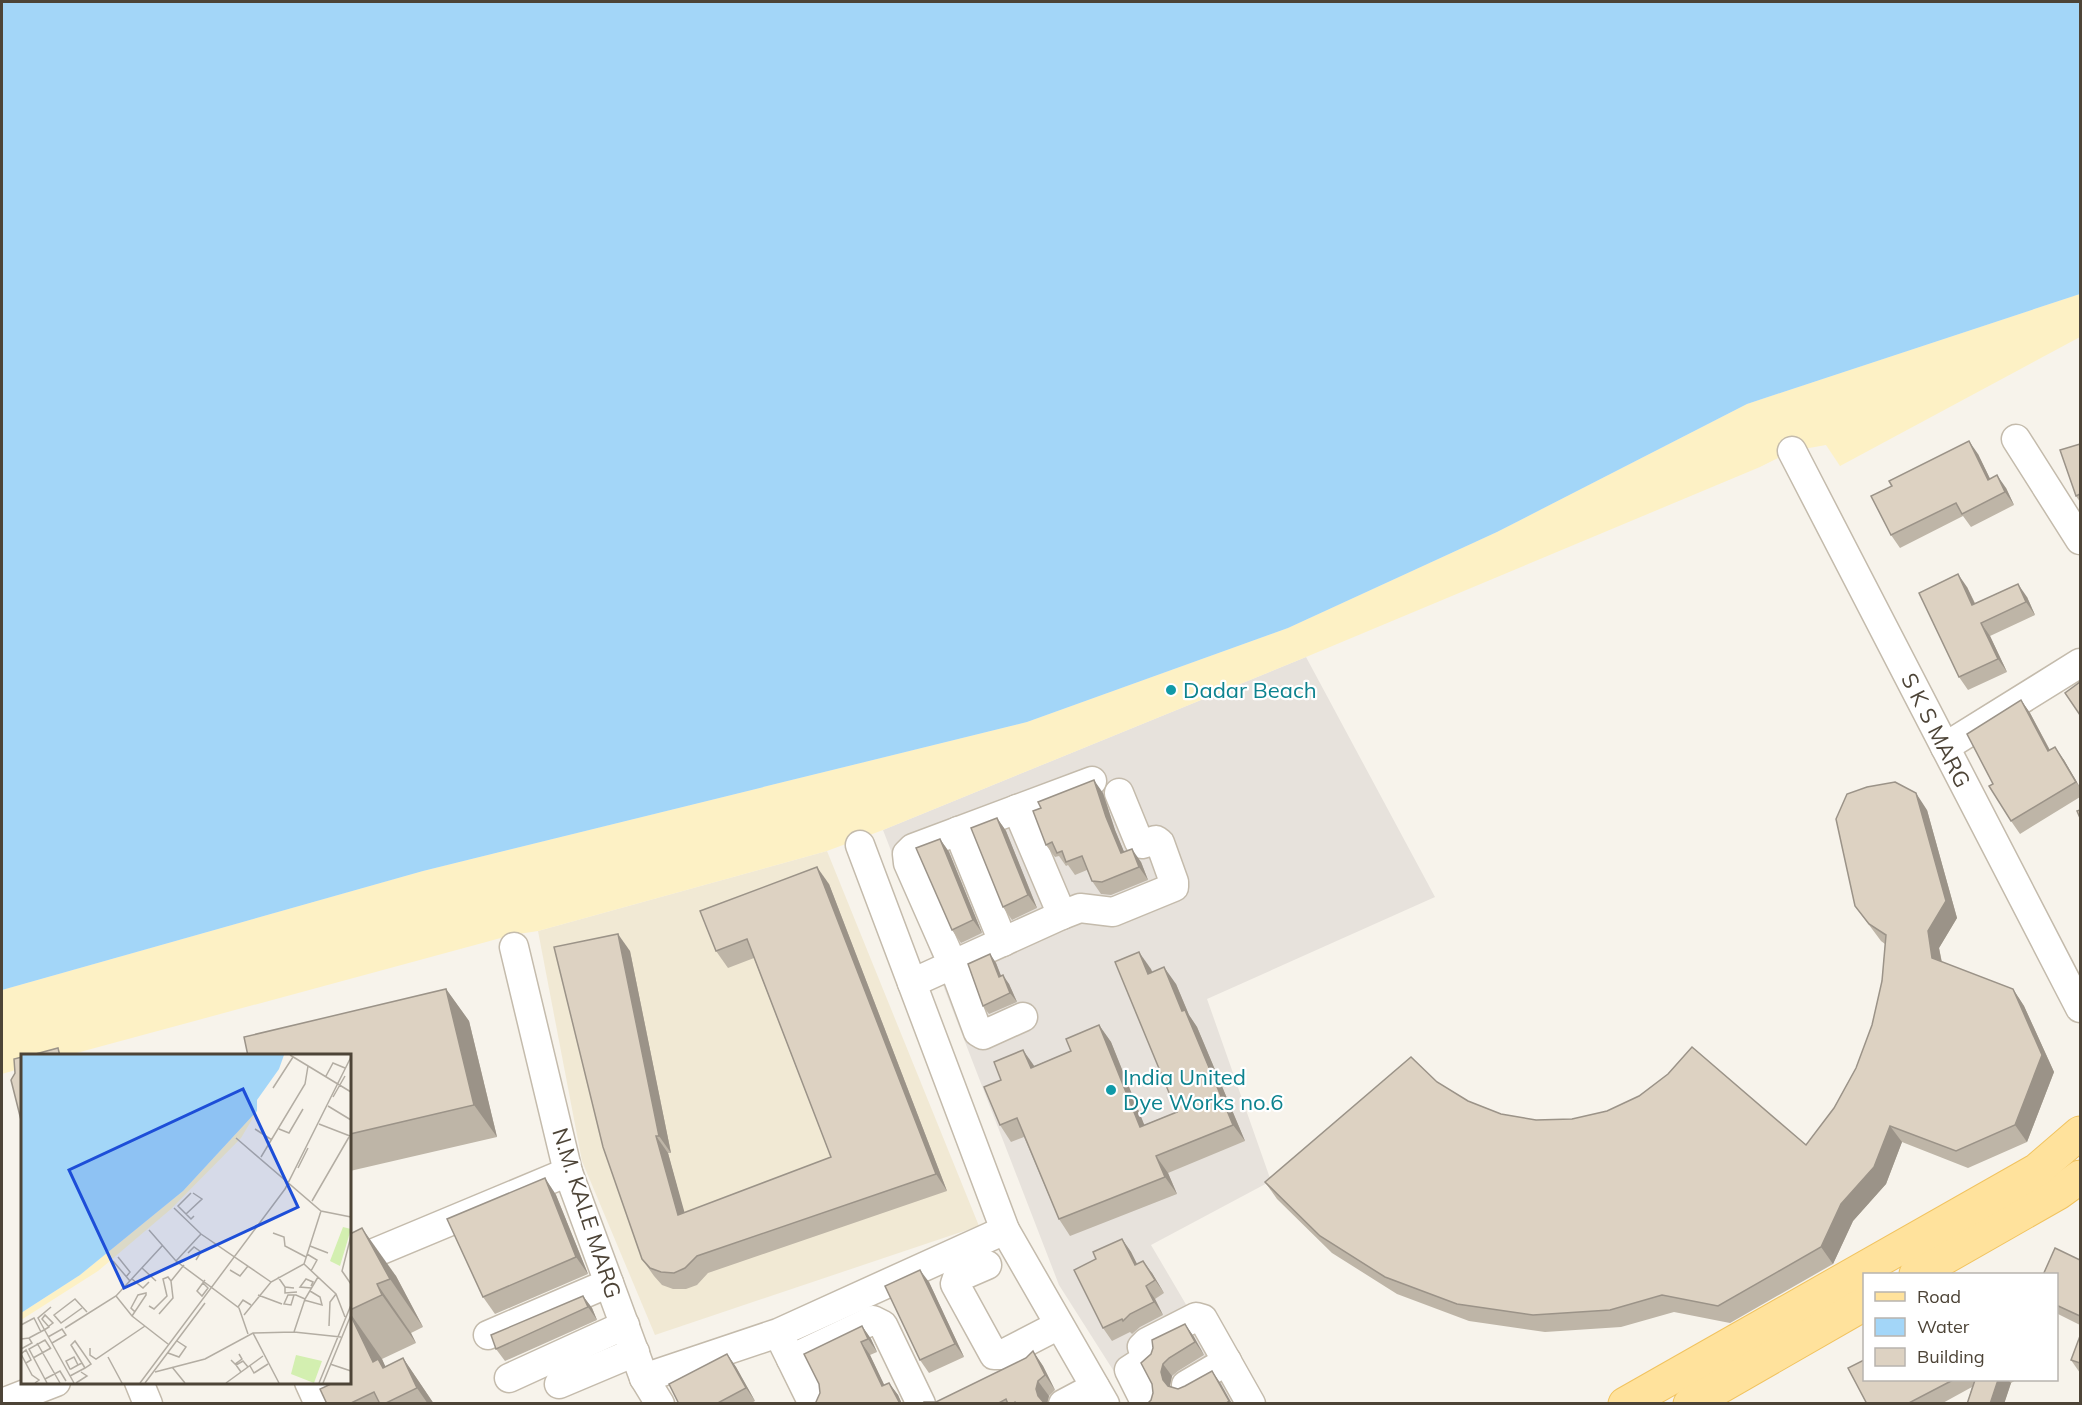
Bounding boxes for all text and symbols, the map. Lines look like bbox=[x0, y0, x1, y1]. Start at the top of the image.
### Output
street label: S K S MARG bbox=[1895, 668, 1977, 792]
place label: Dadar Beach bbox=[1183, 676, 1317, 704]
marker: Dadar Beach bbox=[1164, 683, 1178, 697]
inset map bbox=[21, 1054, 351, 1384]
place label: India United Dye Works no.6 bbox=[1123, 1063, 1283, 1116]
marker: India United Dye Works no.6 bbox=[1104, 1083, 1118, 1097]
street label: N.M. KALE MARG bbox=[546, 1124, 628, 1302]
legend bbox=[1863, 1273, 2058, 1381]
text: Road bbox=[1917, 1285, 1961, 1308]
text: Water bbox=[1917, 1315, 1970, 1338]
text: Building bbox=[1917, 1345, 1985, 1368]

